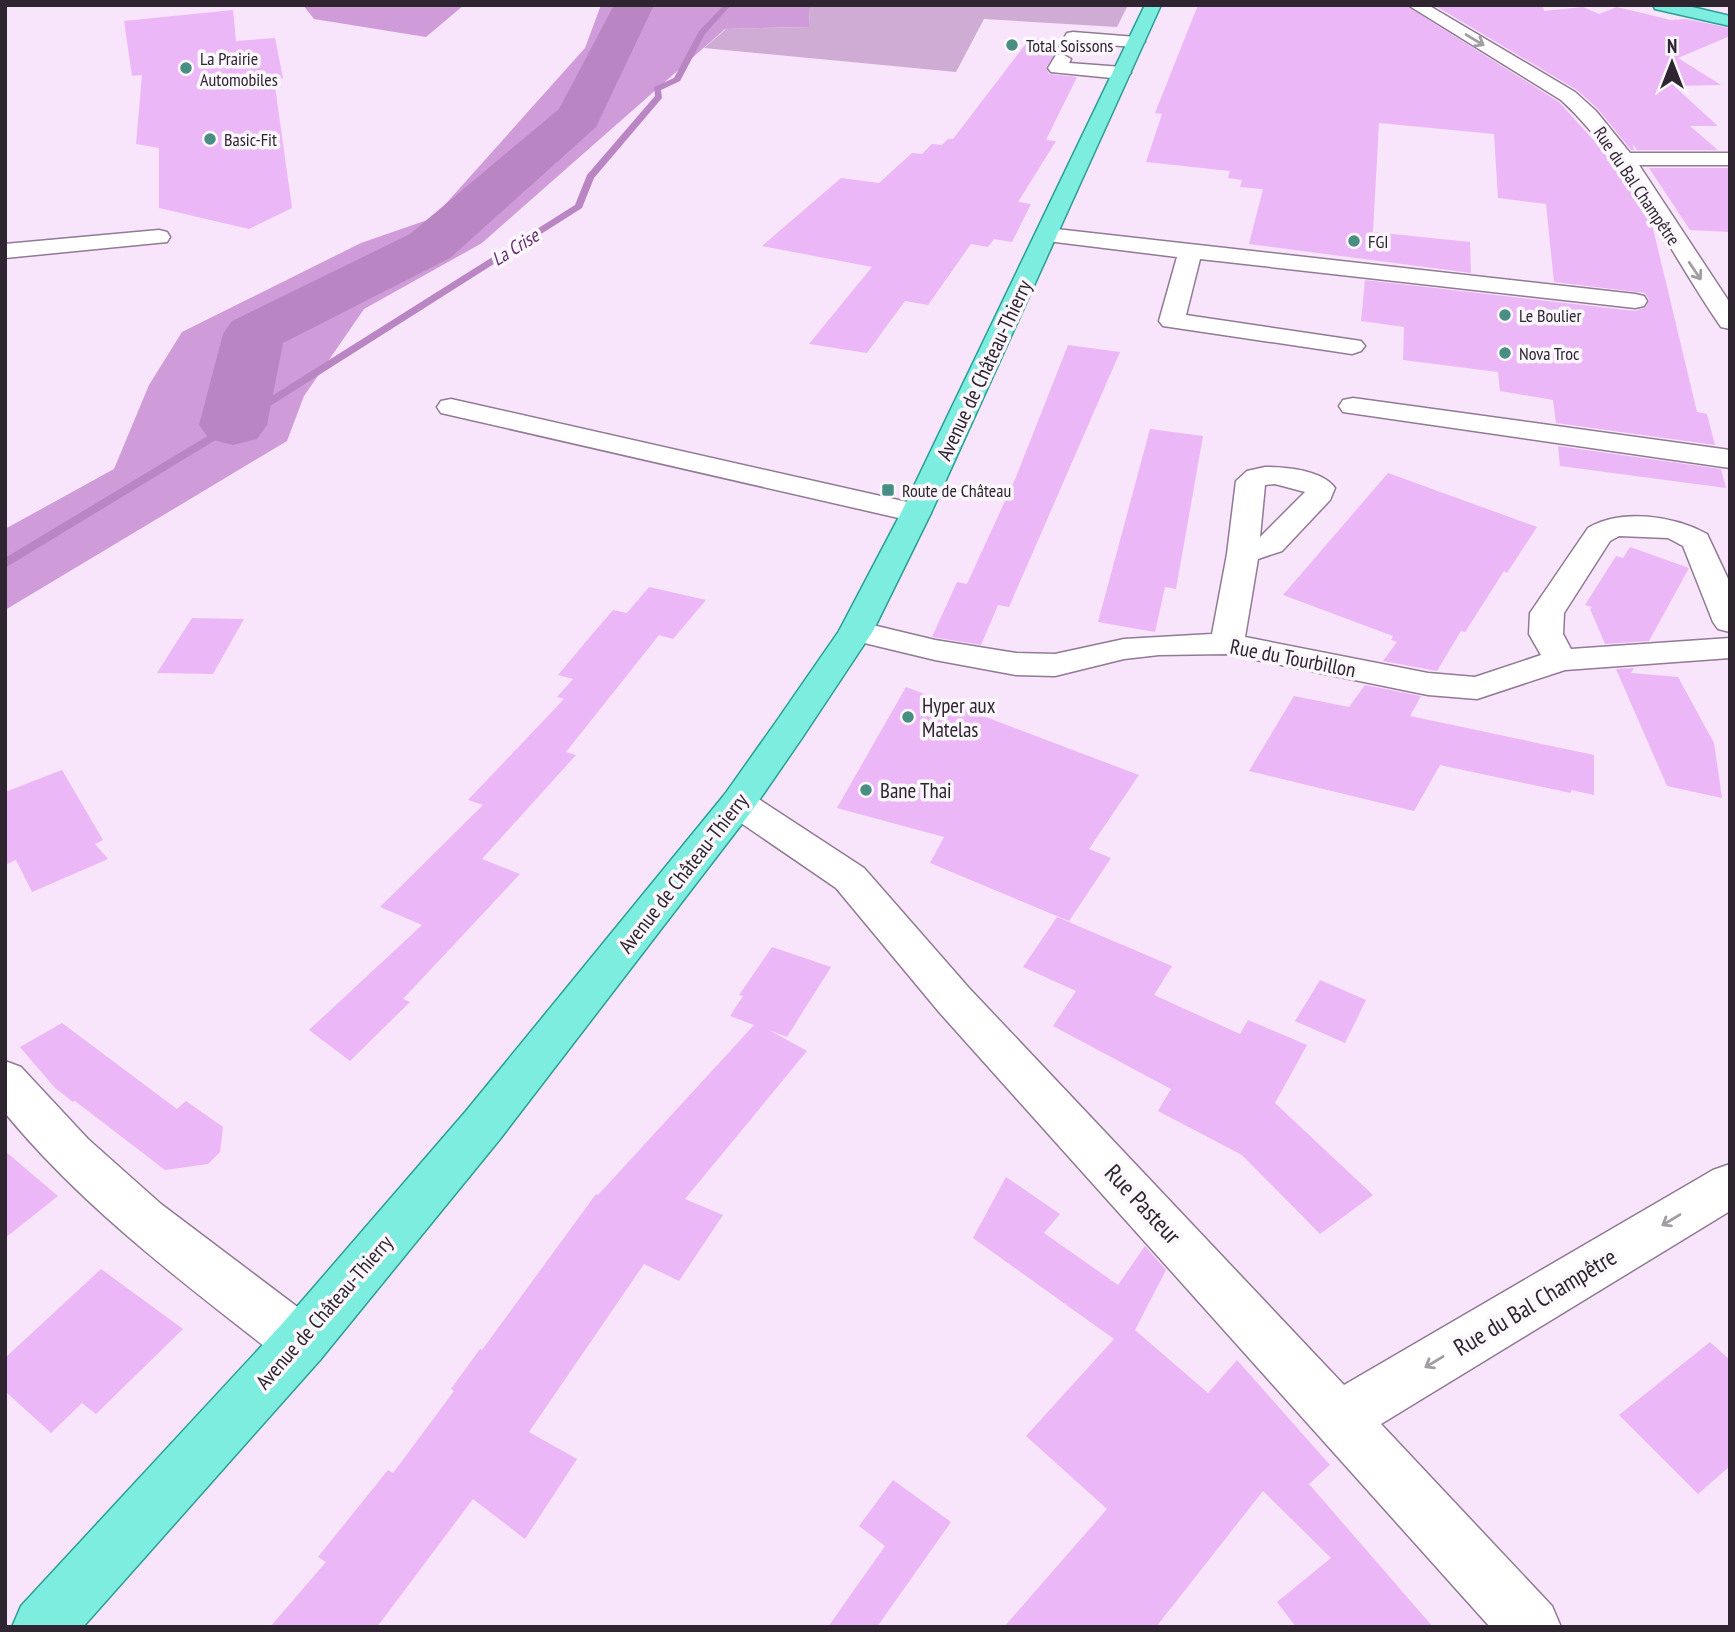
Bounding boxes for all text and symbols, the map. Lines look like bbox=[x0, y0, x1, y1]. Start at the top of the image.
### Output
north arrow bbox=[1637, 28, 1707, 98]
one-way arrow bbox=[1465, 33, 1485, 47]
place label: Total Soissons bbox=[1026, 34, 1113, 57]
text: N bbox=[1667, 34, 1677, 58]
marker: Total Soissons bbox=[1004, 37, 1020, 53]
place label: La Prairie Automobiles bbox=[200, 47, 278, 91]
marker: La Prairie Automobiles bbox=[178, 60, 194, 76]
street label: Rue du Bal Champêtre bbox=[1589, 122, 1685, 250]
place label: Basic-Fit bbox=[224, 128, 277, 151]
marker: Basic-Fit bbox=[202, 131, 218, 147]
water label: La Crise bbox=[487, 223, 544, 271]
place label: FGI bbox=[1368, 230, 1388, 253]
marker: FGI bbox=[1346, 233, 1362, 249]
one-way arrow bbox=[1688, 260, 1702, 280]
street label: Avenue de Château-Thierry bbox=[930, 275, 1038, 464]
place label: Le Boulier bbox=[1519, 304, 1582, 327]
marker: Le Boulier bbox=[1497, 307, 1513, 323]
place label: Nova Troc bbox=[1519, 342, 1580, 365]
marker: Nova Troc bbox=[1497, 345, 1513, 361]
place label: Route de Château bbox=[902, 479, 1011, 502]
marker: Route de Château bbox=[880, 482, 896, 498]
street label: Rue du Tourbillon bbox=[1228, 633, 1358, 683]
place label: Hyper aux Matelas bbox=[922, 692, 996, 743]
marker: Hyper aux Matelas bbox=[900, 709, 916, 725]
place label: Bane Thai bbox=[880, 777, 952, 804]
marker: Bane Thai bbox=[858, 782, 874, 798]
street label: Avenue de Château-Thierry bbox=[612, 787, 754, 958]
street label: Rue Pasteur bbox=[1098, 1158, 1188, 1251]
one-way arrow bbox=[1662, 1214, 1682, 1228]
street label: Avenue de Château-Thierry bbox=[250, 1229, 398, 1395]
street label: Rue du Bal Champêtre bbox=[1448, 1241, 1622, 1363]
one-way arrow bbox=[1424, 1356, 1444, 1370]

